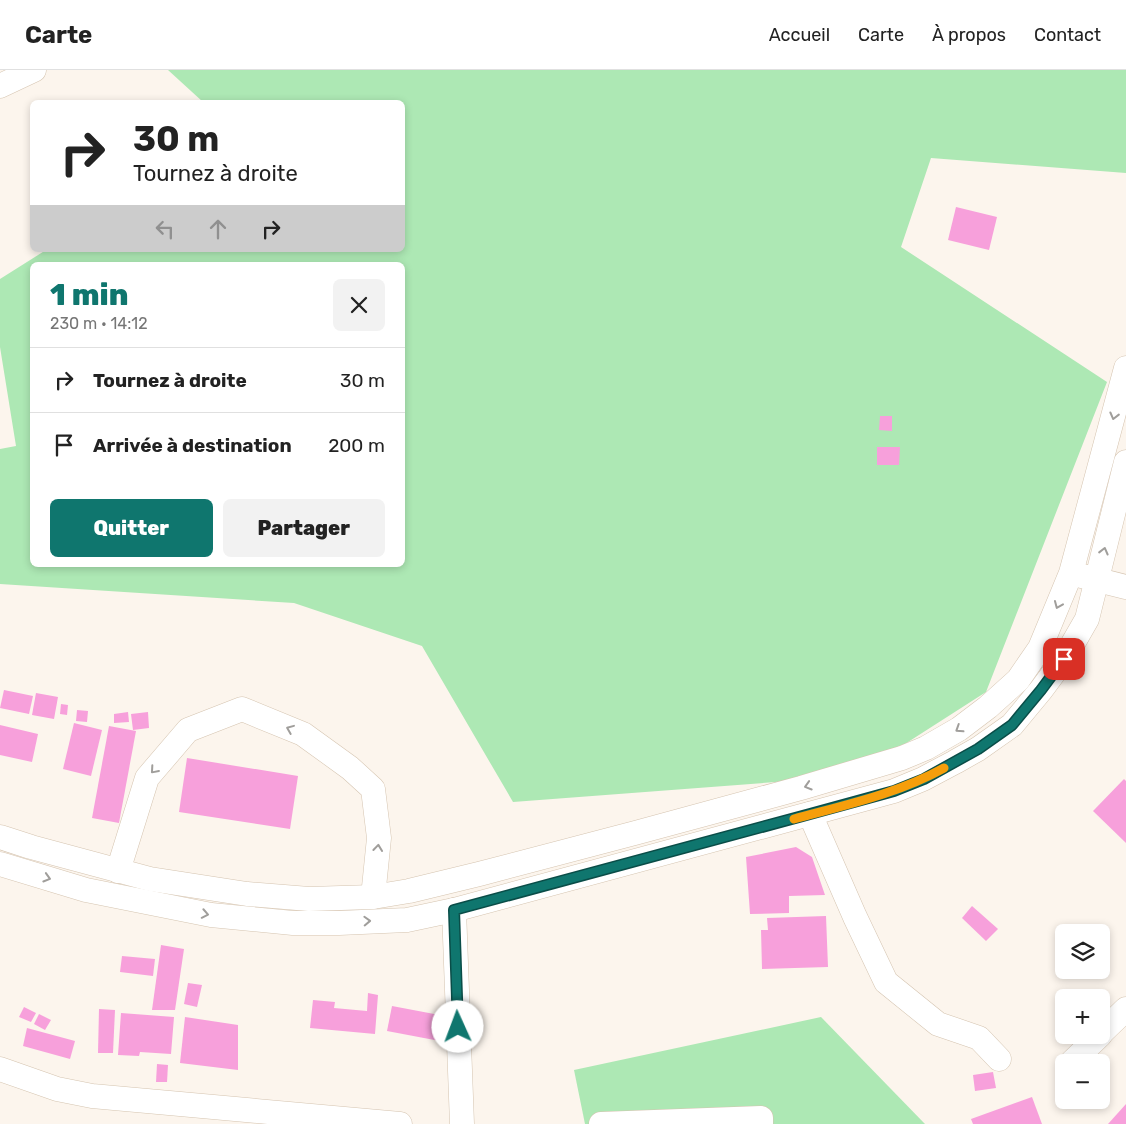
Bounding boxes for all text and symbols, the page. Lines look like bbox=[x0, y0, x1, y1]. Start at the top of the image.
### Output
text: Carte bbox=[25, 21, 92, 49]
text: Accueil bbox=[769, 24, 830, 46]
text: Carte bbox=[858, 24, 904, 46]
text: À propos bbox=[932, 24, 1006, 46]
text: Contact bbox=[1034, 24, 1101, 46]
text: 30 m bbox=[133, 118, 219, 160]
icon: right bbox=[50, 120, 115, 185]
text: Tournez à droite bbox=[133, 160, 298, 187]
icon: left bbox=[151, 215, 179, 243]
icon: ahead bbox=[204, 215, 232, 243]
icon: right bbox=[257, 215, 285, 243]
text: 1 min bbox=[50, 277, 128, 313]
button: close bbox=[333, 279, 385, 331]
text: 230 m · 14:12 bbox=[50, 314, 148, 333]
icon: right bbox=[50, 366, 78, 394]
text: Tournez à droite bbox=[93, 369, 247, 392]
text: 30 m bbox=[340, 369, 385, 392]
one-way arrow bbox=[1109, 411, 1120, 420]
icon: arrive bbox=[50, 431, 78, 459]
text: Arrivée à destination bbox=[93, 434, 292, 457]
text: 200 m bbox=[328, 434, 385, 457]
button: Quitter bbox=[50, 499, 213, 557]
button: Partager bbox=[223, 499, 385, 557]
one-way arrow bbox=[1098, 546, 1109, 555]
one-way arrow bbox=[1053, 600, 1064, 609]
pin bbox=[1043, 638, 1085, 680]
icon: arrive bbox=[1050, 645, 1078, 673]
one-way arrow bbox=[955, 723, 964, 732]
one-way arrow bbox=[286, 724, 295, 735]
one-way arrow bbox=[150, 764, 159, 773]
one-way arrow bbox=[804, 781, 812, 791]
one-way arrow bbox=[372, 844, 383, 852]
one-way arrow bbox=[42, 872, 50, 882]
one-way arrow bbox=[200, 908, 209, 919]
one-way arrow bbox=[363, 916, 371, 927]
map controls bbox=[1055, 924, 1110, 1109]
button: layers bbox=[1055, 924, 1110, 979]
button: + bbox=[1055, 989, 1110, 1044]
position arrow bbox=[431, 1000, 483, 1052]
button: − bbox=[1055, 1054, 1110, 1109]

